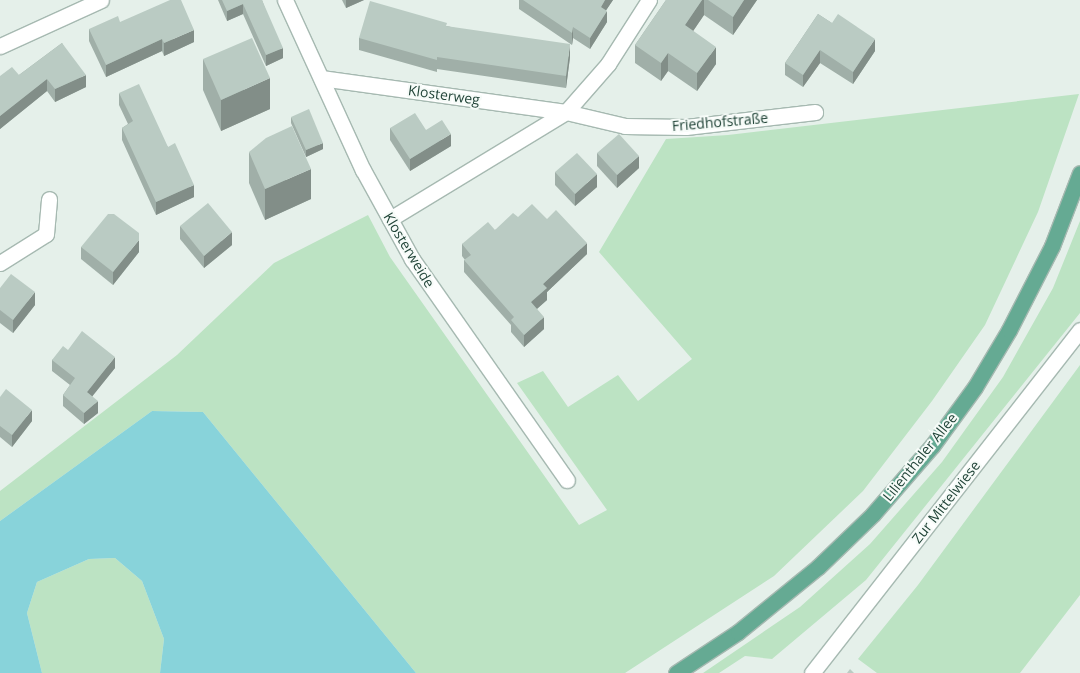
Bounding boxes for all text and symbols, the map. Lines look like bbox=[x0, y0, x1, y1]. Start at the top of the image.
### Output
street label: Klosterweg bbox=[407, 82, 481, 108]
street label: Friedhofstraße bbox=[671, 109, 769, 135]
street label: Klosterweide bbox=[380, 209, 438, 291]
street label: Lilienthaler Allee bbox=[879, 410, 961, 504]
street label: Zur Mittelwiese bbox=[909, 457, 983, 547]

